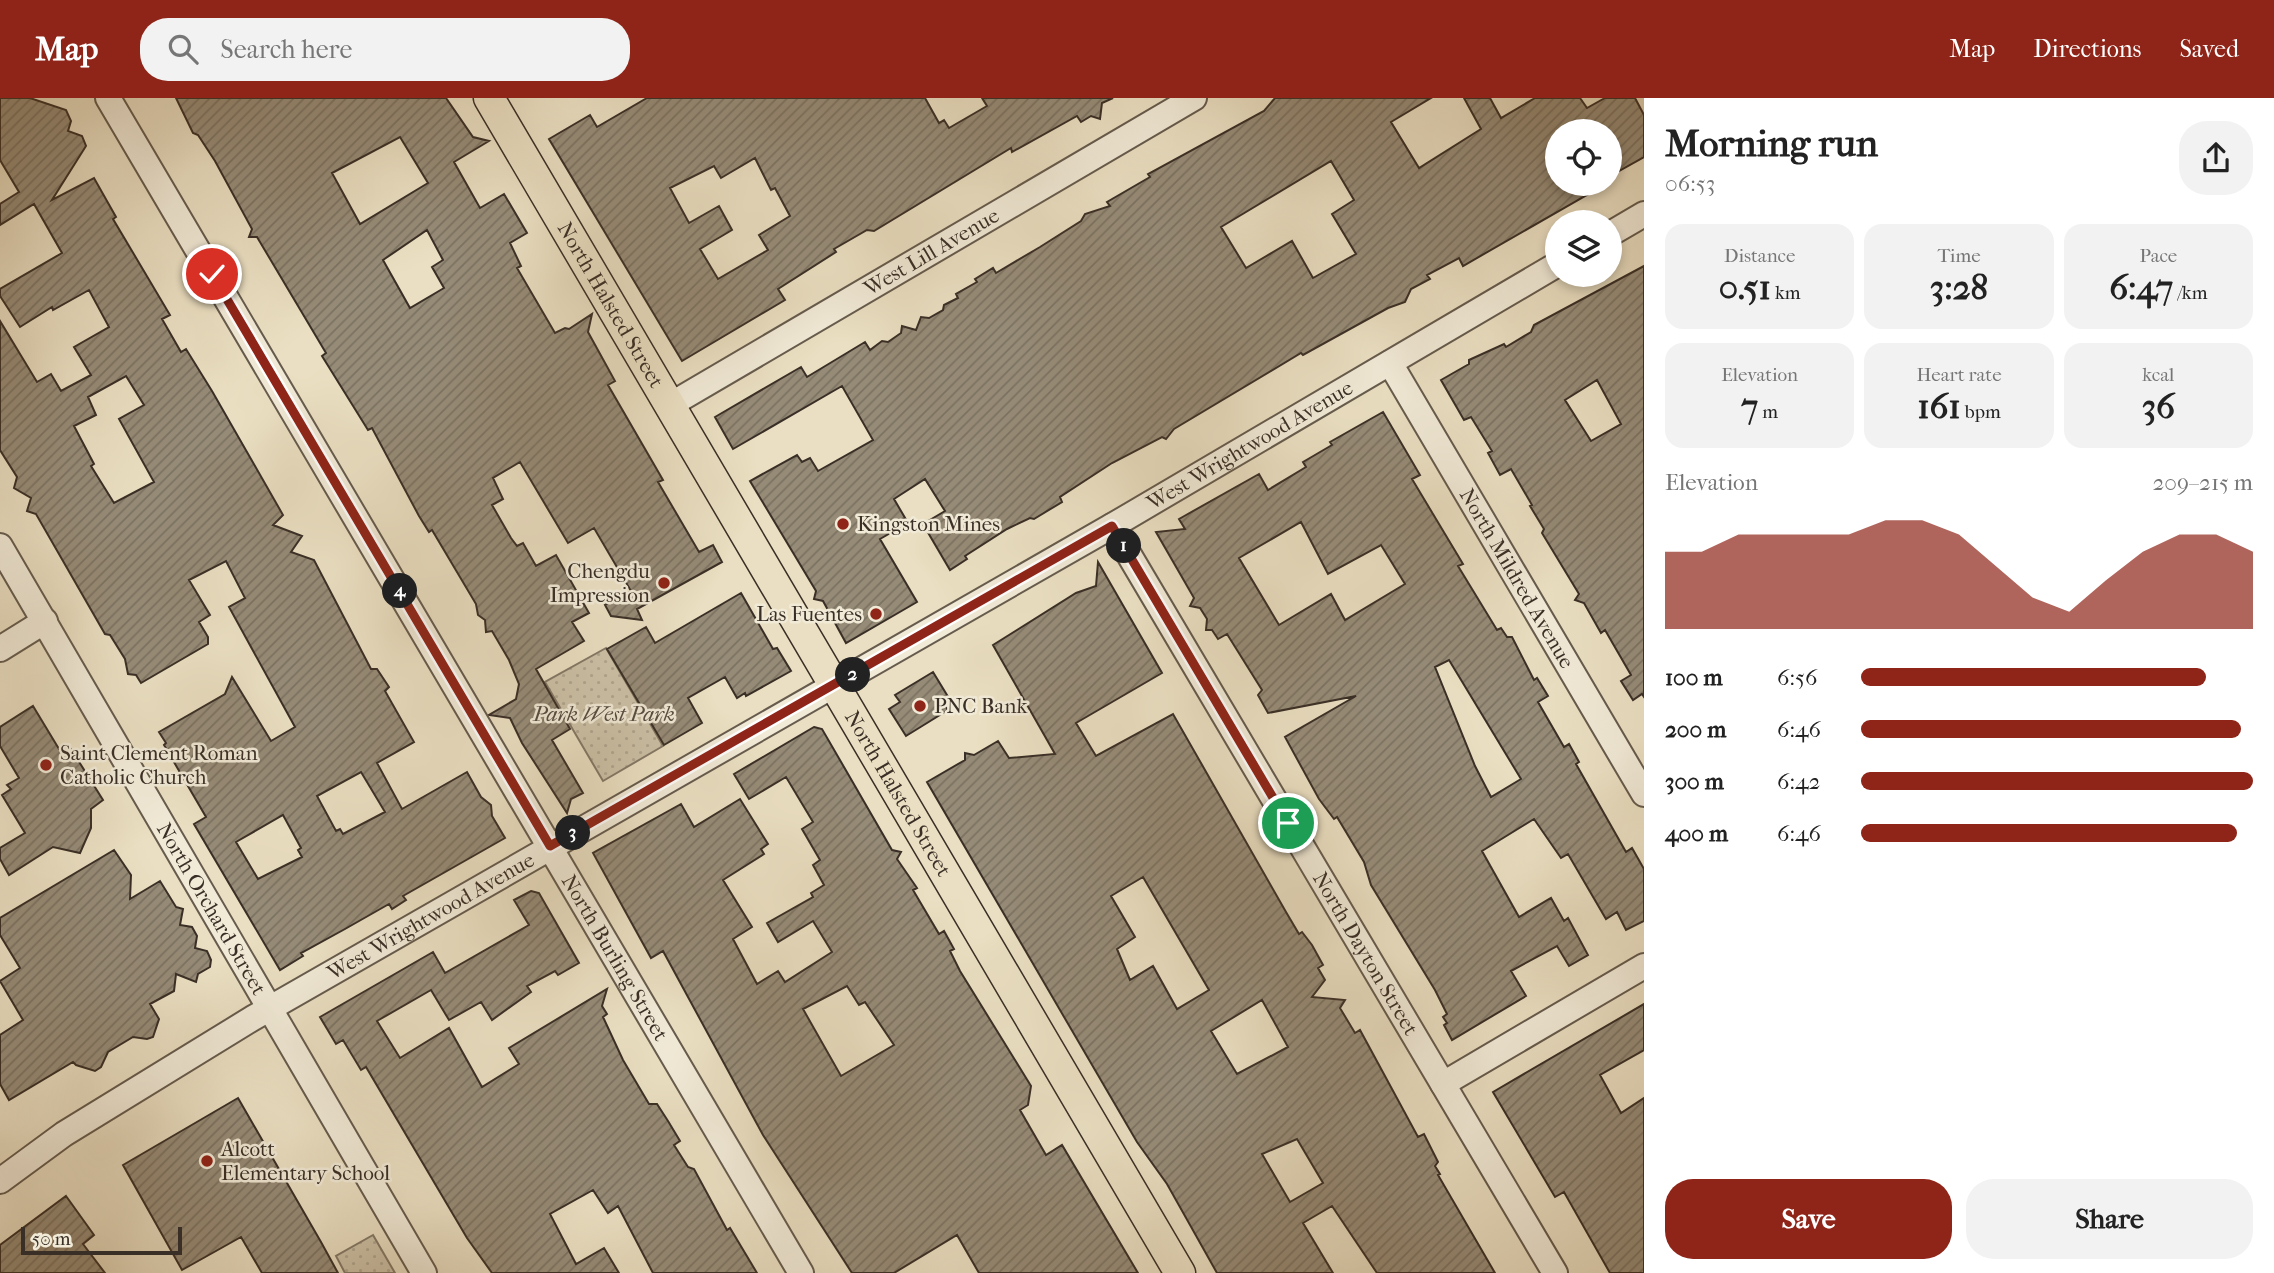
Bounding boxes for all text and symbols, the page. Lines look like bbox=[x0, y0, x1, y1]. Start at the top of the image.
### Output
search box bbox=[140, 18, 630, 81]
text: Map bbox=[35, 30, 98, 69]
icon: search bbox=[164, 30, 202, 68]
text: Search here bbox=[220, 34, 352, 65]
text: Map bbox=[1949, 35, 1995, 63]
text: Directions bbox=[2033, 35, 2141, 63]
text: Saved bbox=[2179, 35, 2239, 63]
map controls bbox=[1545, 119, 1622, 287]
button: locate bbox=[1545, 119, 1622, 196]
text: Morning run bbox=[1665, 121, 1878, 166]
button: share bbox=[2179, 121, 2253, 195]
text: 06:53 bbox=[1665, 170, 1715, 197]
street label: West Lill Avenue bbox=[859, 203, 1003, 301]
button: layers bbox=[1545, 210, 1622, 287]
street label: North Halsted Street bbox=[553, 218, 669, 392]
pin bbox=[182, 244, 242, 304]
text: Distance bbox=[1724, 245, 1795, 267]
text: Time bbox=[1937, 245, 1981, 267]
text: Pace bbox=[2139, 245, 2177, 267]
icon: check bbox=[193, 255, 231, 293]
text: 0.51 bbox=[1719, 267, 1771, 308]
text: 3:28 bbox=[1930, 267, 1988, 308]
text: 6:47 bbox=[2109, 267, 2173, 308]
text: km bbox=[1771, 282, 1801, 304]
text: /km bbox=[2173, 282, 2207, 304]
text: Elevation bbox=[1721, 364, 1798, 386]
text: Heart rate bbox=[1916, 364, 2002, 386]
text: kcal bbox=[2142, 364, 2174, 386]
street label: West Wrightwood Avenue bbox=[1142, 375, 1357, 515]
text: 7 bbox=[1741, 386, 1758, 427]
text: 161 bbox=[1917, 386, 1961, 427]
text: 36 bbox=[2142, 386, 2175, 427]
text: m bbox=[1758, 401, 1778, 423]
text: bpm bbox=[1961, 401, 2001, 423]
text: Elevation bbox=[1665, 469, 1758, 496]
text: 209–215 m bbox=[2152, 469, 2253, 496]
street label: North Mildred Avenue bbox=[1455, 484, 1579, 673]
place label: Kingston Mines bbox=[857, 512, 1000, 536]
marker: Kingston Mines bbox=[835, 516, 851, 532]
pin: 1 bbox=[1106, 528, 1142, 564]
text: 1 bbox=[1120, 534, 1127, 556]
place label: Chengdu Impression bbox=[550, 559, 650, 607]
pin: 4 bbox=[382, 574, 418, 608]
marker: Chengdu Impression bbox=[656, 575, 672, 591]
text: 4 bbox=[394, 579, 405, 601]
place label: Las Fuentes bbox=[756, 602, 862, 626]
marker: Las Fuentes bbox=[868, 606, 884, 622]
pin: 2 bbox=[836, 658, 870, 692]
text: 2 bbox=[848, 663, 857, 685]
text: 100 m bbox=[1665, 664, 1723, 691]
text: 6:56 bbox=[1777, 664, 1817, 691]
place label: PNC Bank bbox=[934, 694, 1027, 718]
marker: PNC Bank bbox=[912, 698, 928, 714]
park label: Park West Park bbox=[532, 702, 675, 726]
street label: North Halsted Street bbox=[840, 706, 956, 881]
text: 200 m bbox=[1665, 716, 1726, 743]
text: 6:46 bbox=[1777, 716, 1821, 743]
place label: Saint Clement Roman Catholic Church bbox=[60, 741, 258, 789]
marker: Saint Clement Roman Catholic Church bbox=[38, 757, 54, 773]
text: 300 m bbox=[1665, 768, 1724, 795]
text: 6:42 bbox=[1777, 768, 1820, 795]
pin bbox=[1258, 793, 1318, 853]
icon: arrive bbox=[1269, 804, 1307, 842]
pin: 3 bbox=[556, 816, 590, 850]
street label: North Orchard Street bbox=[152, 818, 271, 1000]
text: 400 m bbox=[1665, 820, 1728, 847]
text: 6:46 bbox=[1777, 820, 1821, 847]
text: 3 bbox=[569, 821, 576, 843]
street label: West Wrightwood Avenue bbox=[322, 848, 538, 985]
street label: North Dayton Street bbox=[1308, 867, 1423, 1040]
street label: North Burling Street bbox=[557, 870, 674, 1045]
place label: Alcott Elementary School bbox=[220, 1137, 390, 1185]
marker: Alcott Elementary School bbox=[199, 1153, 215, 1169]
button: Save bbox=[1665, 1179, 1952, 1259]
button: Share bbox=[1966, 1179, 2253, 1259]
scale bar bbox=[21, 1224, 182, 1256]
text: 50 m bbox=[32, 1228, 71, 1250]

